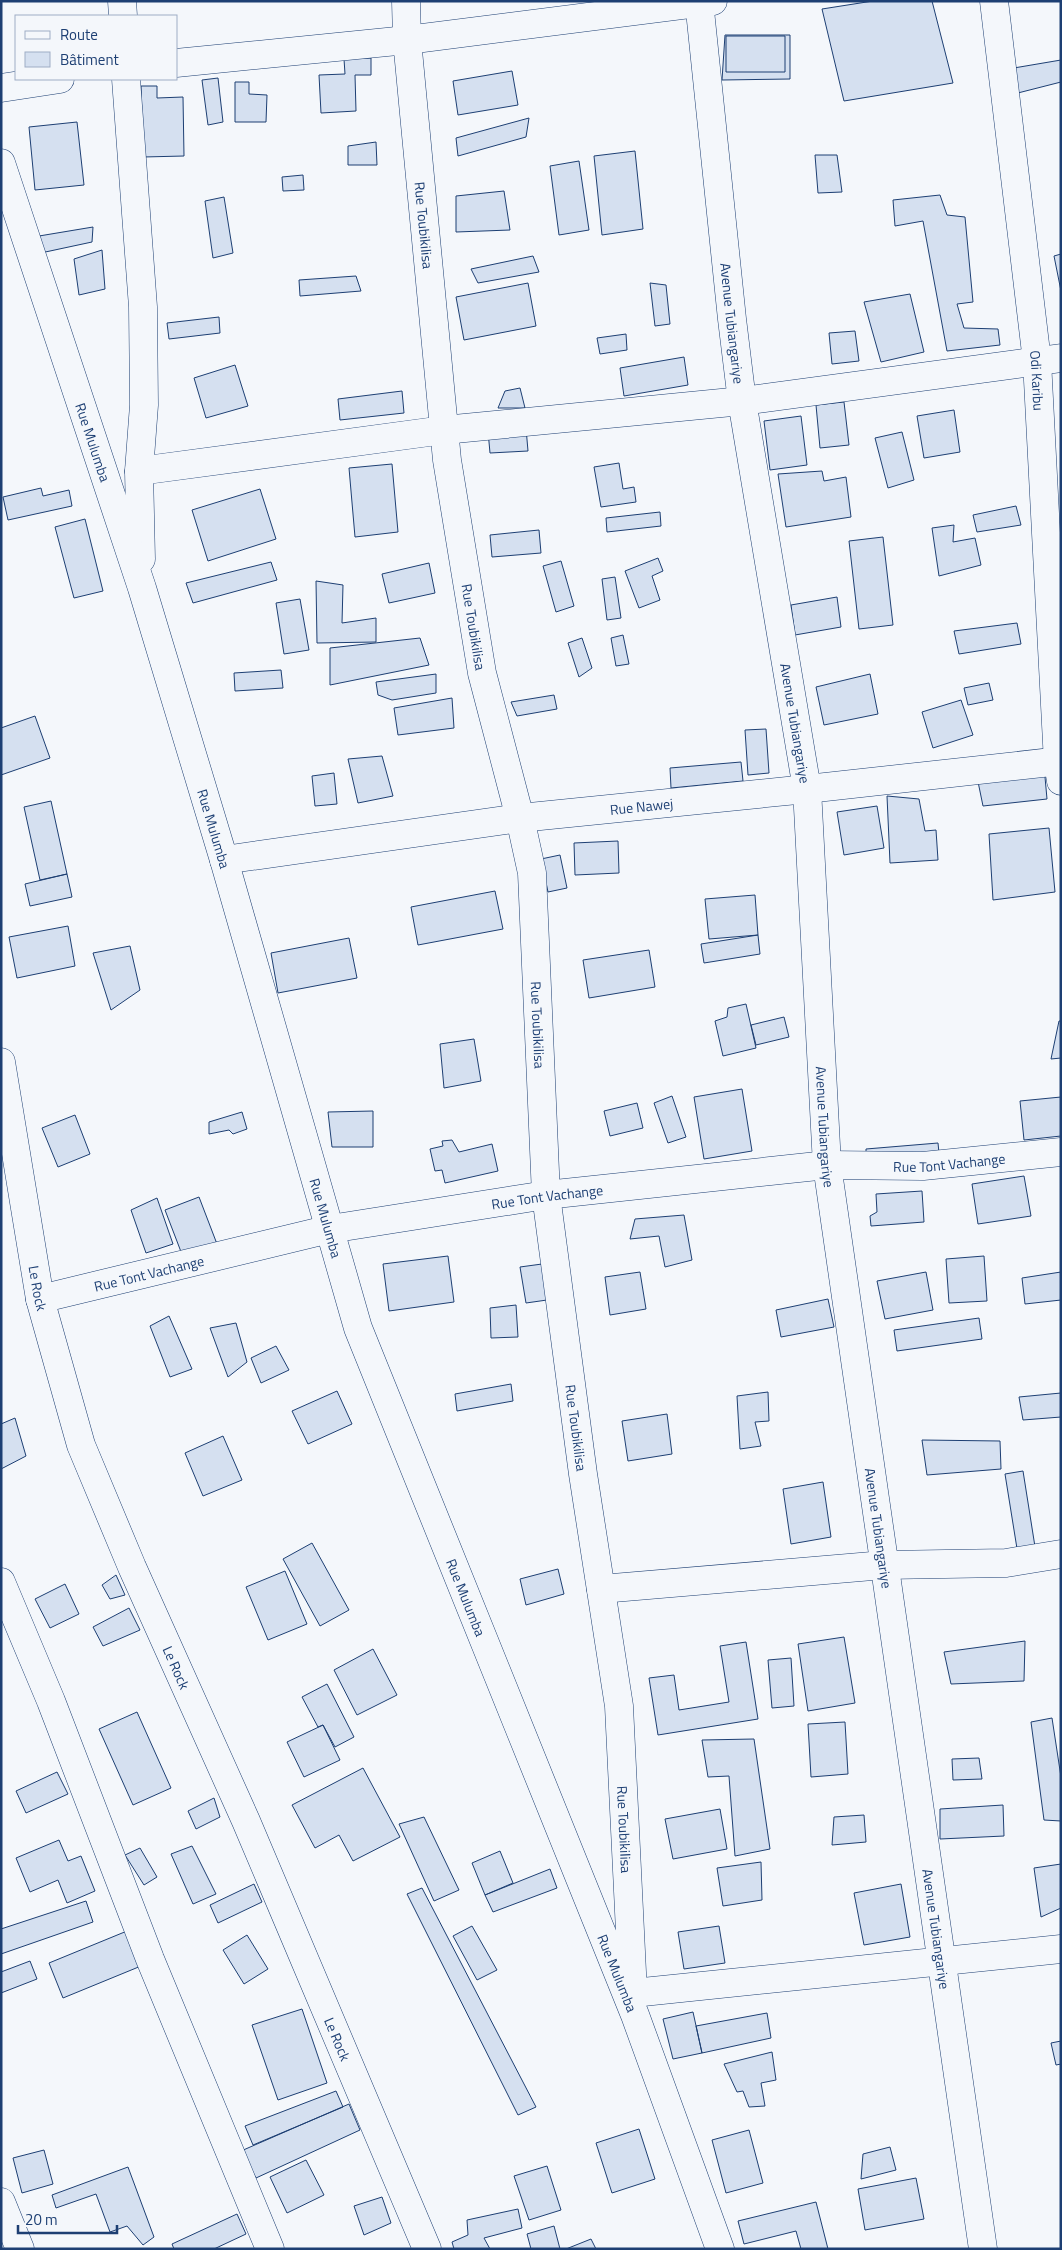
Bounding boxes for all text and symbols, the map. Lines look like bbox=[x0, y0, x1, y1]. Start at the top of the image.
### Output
legend bbox=[15, 15, 178, 80]
text: Route bbox=[60, 23, 98, 46]
text: Bâtiment bbox=[60, 48, 119, 71]
street label: Rue Toubikilisa bbox=[410, 181, 439, 270]
street label: Avenue Tubiangariye bbox=[716, 262, 750, 385]
street label: Odi Karibu bbox=[1025, 349, 1050, 411]
street label: Rue Mulumba bbox=[71, 400, 116, 484]
street label: Rue Toubikilisa bbox=[457, 582, 492, 672]
street label: Avenue Tubiangariye bbox=[776, 662, 816, 785]
street label: Rue Mulumba bbox=[193, 786, 236, 871]
street label: Rue Nawej bbox=[609, 792, 674, 819]
street label: Rue Toubikilisa bbox=[526, 981, 551, 1069]
street label: Avenue Tubiangariye bbox=[811, 1066, 841, 1189]
street label: Rue Tont Vachange bbox=[893, 1147, 1006, 1177]
street label: Rue Mulumba bbox=[305, 1175, 348, 1260]
street label: Rue Tont Vachange bbox=[490, 1178, 604, 1214]
street label: Rue Tont Vachange bbox=[92, 1249, 206, 1296]
street label: Le Rock bbox=[24, 1264, 53, 1313]
street label: Rue Toubikilisa bbox=[561, 1383, 593, 1472]
street label: Avenue Tubiangariye bbox=[860, 1466, 898, 1590]
street label: Rue Mulumba bbox=[441, 1555, 492, 1639]
street label: Le Rock bbox=[158, 1642, 196, 1693]
street label: Rue Toubikilisa bbox=[612, 1785, 638, 1873]
street label: Avenue Tubiangariye bbox=[918, 1867, 956, 1990]
street label: Rue Mulumba bbox=[593, 1931, 643, 2015]
street label: Le Rock bbox=[320, 2014, 357, 2064]
scale bar bbox=[18, 2202, 116, 2234]
text: 20 m bbox=[25, 2208, 58, 2231]

